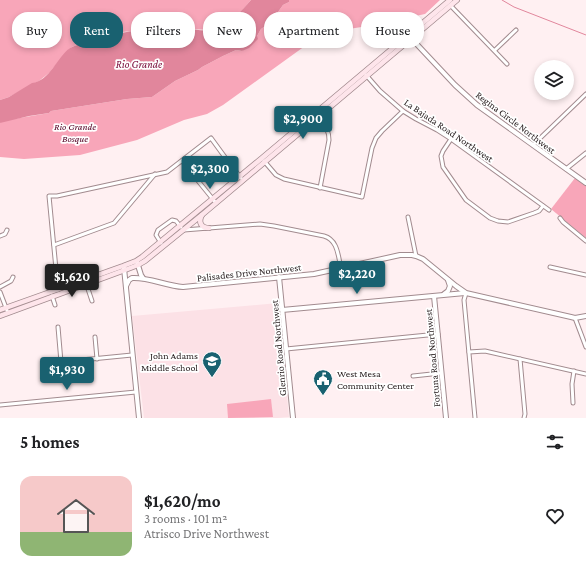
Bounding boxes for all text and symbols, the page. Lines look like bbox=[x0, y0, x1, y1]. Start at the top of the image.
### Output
chip: Buy bbox=[12, 12, 62, 48]
chip: Rent bbox=[70, 12, 123, 48]
chip: Filters bbox=[131, 12, 195, 48]
chip: New bbox=[203, 12, 256, 48]
chip: Apartment bbox=[264, 12, 353, 48]
chip: House bbox=[361, 12, 424, 48]
water label: Rio Grande bbox=[116, 58, 163, 70]
map controls bbox=[534, 60, 574, 100]
button: layers bbox=[534, 60, 574, 100]
street label: Regina Circle Northwest bbox=[474, 89, 558, 156]
street label: La Bajada Road Northwest bbox=[401, 96, 496, 166]
pin: $2,900 bbox=[270, 106, 336, 140]
text: $2,900 bbox=[283, 111, 323, 126]
park label: Rio Grande Bosque bbox=[54, 121, 96, 144]
pin: $2,300 bbox=[177, 156, 243, 190]
text: $2,300 bbox=[191, 161, 229, 176]
street label: Palisades Drive Northwest bbox=[196, 261, 303, 283]
pin: $2,220 bbox=[324, 261, 390, 295]
pin: $1,620 bbox=[39, 264, 105, 298]
text: $2,220 bbox=[338, 266, 376, 281]
text: $1,620 bbox=[54, 269, 90, 284]
street label: Glenrio Road Northwest bbox=[269, 299, 288, 396]
street label: Fortuna Road Northwest bbox=[423, 308, 442, 407]
place label: John Adams Middle School bbox=[141, 350, 198, 373]
school or university icon: John Adams Middle School bbox=[201, 350, 223, 378]
pin: $1,930 bbox=[34, 357, 100, 391]
text: $1,930 bbox=[49, 362, 85, 377]
public building icon: West Mesa Community Center bbox=[312, 368, 334, 396]
place label: West Mesa Community Center bbox=[337, 368, 414, 391]
icon: filters bbox=[544, 431, 566, 453]
text: 5 homes bbox=[20, 433, 79, 452]
icon: home bbox=[52, 492, 100, 540]
text: $1,620/mo bbox=[144, 492, 221, 511]
icon: heart bbox=[544, 505, 566, 527]
text: 3 rooms · 101 m² bbox=[144, 511, 227, 526]
text: Atrisco Drive Northwest bbox=[144, 526, 269, 541]

